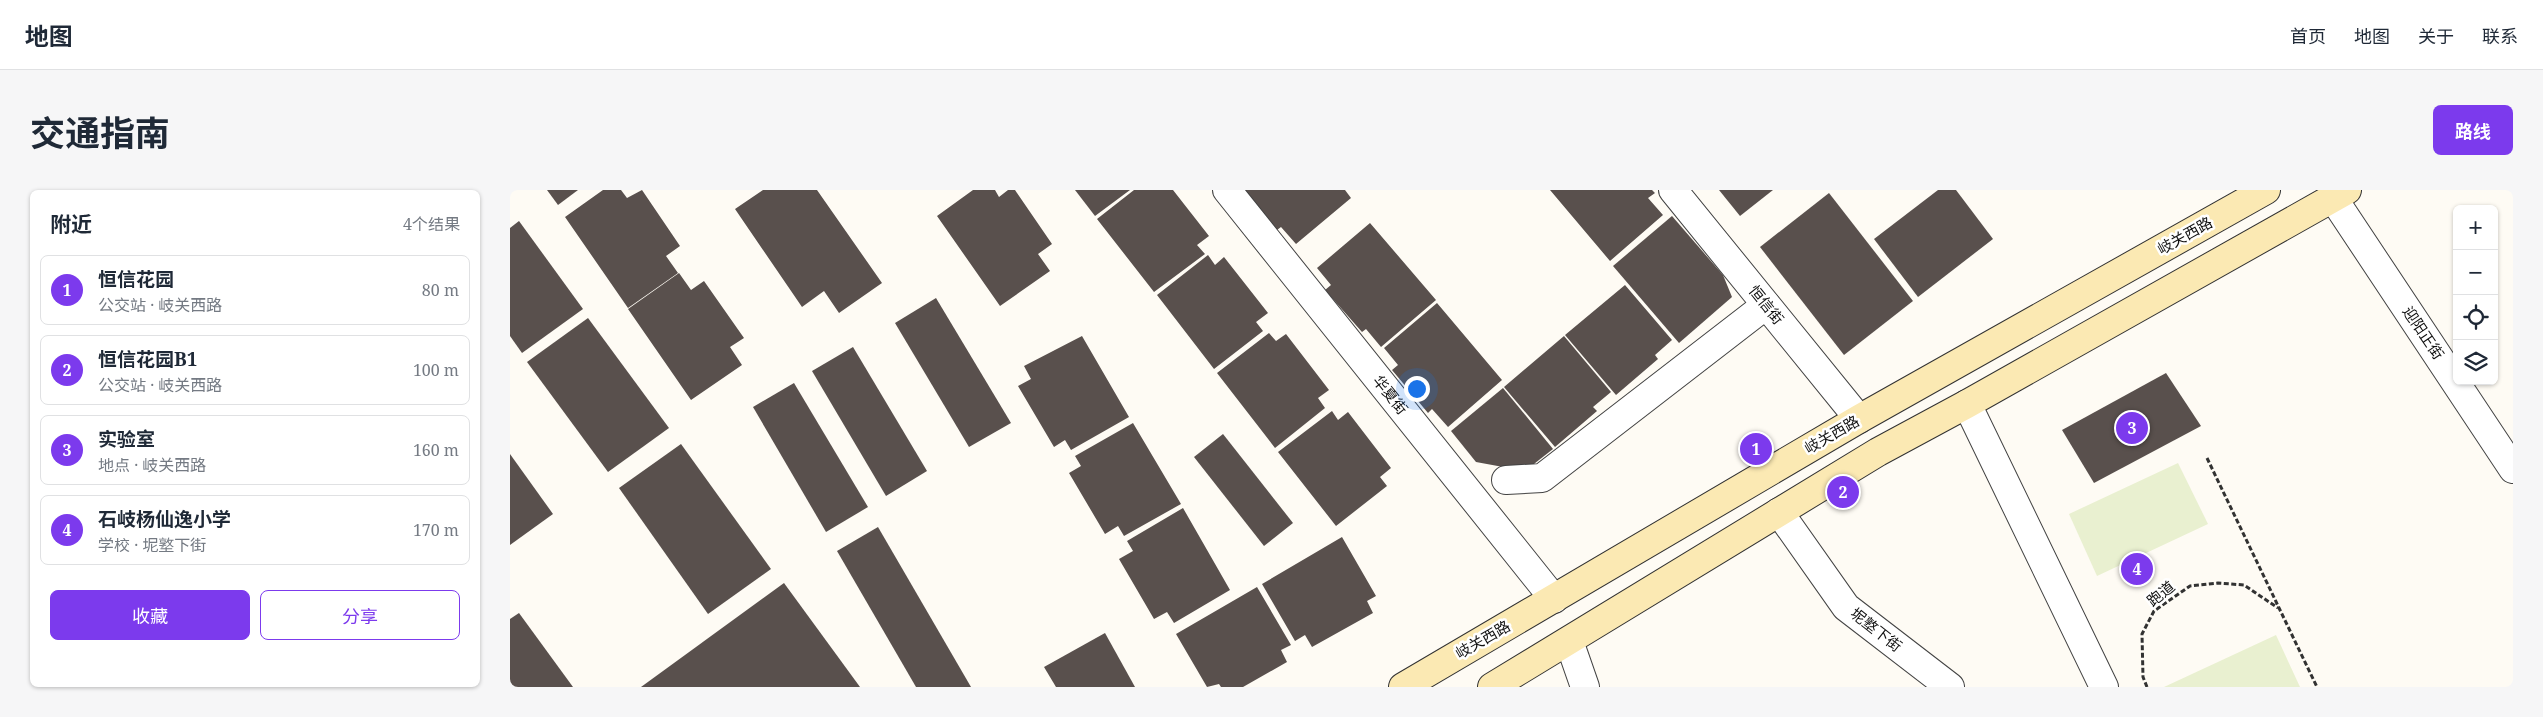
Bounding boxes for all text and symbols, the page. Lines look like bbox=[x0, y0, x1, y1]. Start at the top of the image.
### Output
text: 地图 bbox=[25, 19, 73, 52]
text: 首页 bbox=[2290, 24, 2326, 48]
text: 地图 bbox=[2354, 24, 2390, 48]
text: 关于 bbox=[2418, 24, 2454, 48]
text: 联系 bbox=[2482, 24, 2518, 48]
button: 路线 bbox=[2433, 105, 2513, 155]
text: 交通指南 bbox=[30, 109, 170, 156]
map controls bbox=[2453, 205, 2498, 385]
button: + bbox=[2453, 205, 2498, 250]
text: 附近 bbox=[50, 210, 92, 238]
street label: 岐关西路 bbox=[2153, 212, 2216, 258]
text: 4个结果 bbox=[403, 213, 460, 235]
button: − bbox=[2453, 250, 2498, 295]
text: 恒信花园 bbox=[98, 266, 174, 292]
text: 1 bbox=[62, 279, 72, 301]
text: 80 m bbox=[422, 279, 459, 301]
street label: 恒信街 bbox=[1745, 281, 1789, 328]
text: 公交站 · 岐关西路 bbox=[98, 294, 222, 316]
button: locate bbox=[2453, 295, 2498, 340]
street label: 迎阳正街 bbox=[2399, 302, 2449, 363]
button: layers bbox=[2453, 340, 2498, 385]
text: 恒信花园B1 bbox=[98, 346, 198, 372]
text: 2 bbox=[62, 359, 72, 381]
text: 100 m bbox=[413, 359, 459, 381]
street label: 华夏街 bbox=[1369, 371, 1413, 418]
text: 公交站 · 岐关西路 bbox=[98, 374, 222, 396]
your location bbox=[1404, 376, 1430, 402]
pin: 3 bbox=[2116, 409, 2148, 447]
street label: 岐关西路 bbox=[1801, 410, 1862, 458]
text: 实验室 bbox=[98, 426, 155, 452]
pin: 1 bbox=[1740, 430, 1772, 468]
text: 3 bbox=[62, 439, 72, 461]
text: 160 m bbox=[413, 439, 459, 461]
text: 地点 · 岐关西路 bbox=[98, 454, 206, 476]
pin: 2 bbox=[1827, 473, 1859, 511]
text: 石岐杨仙逸小学 bbox=[98, 506, 231, 532]
text: 4 bbox=[62, 519, 72, 541]
text: 170 m bbox=[413, 519, 459, 541]
text: 学校 · 坭墪下街 bbox=[98, 534, 206, 556]
pin: 4 bbox=[2121, 550, 2153, 588]
street label: 跑道 bbox=[2142, 576, 2178, 610]
button: 收藏 bbox=[50, 590, 250, 640]
button: 分享 bbox=[260, 590, 460, 640]
street label: 坭墪下街 bbox=[1847, 603, 1906, 656]
street label: 岐关西路 bbox=[1452, 615, 1513, 663]

